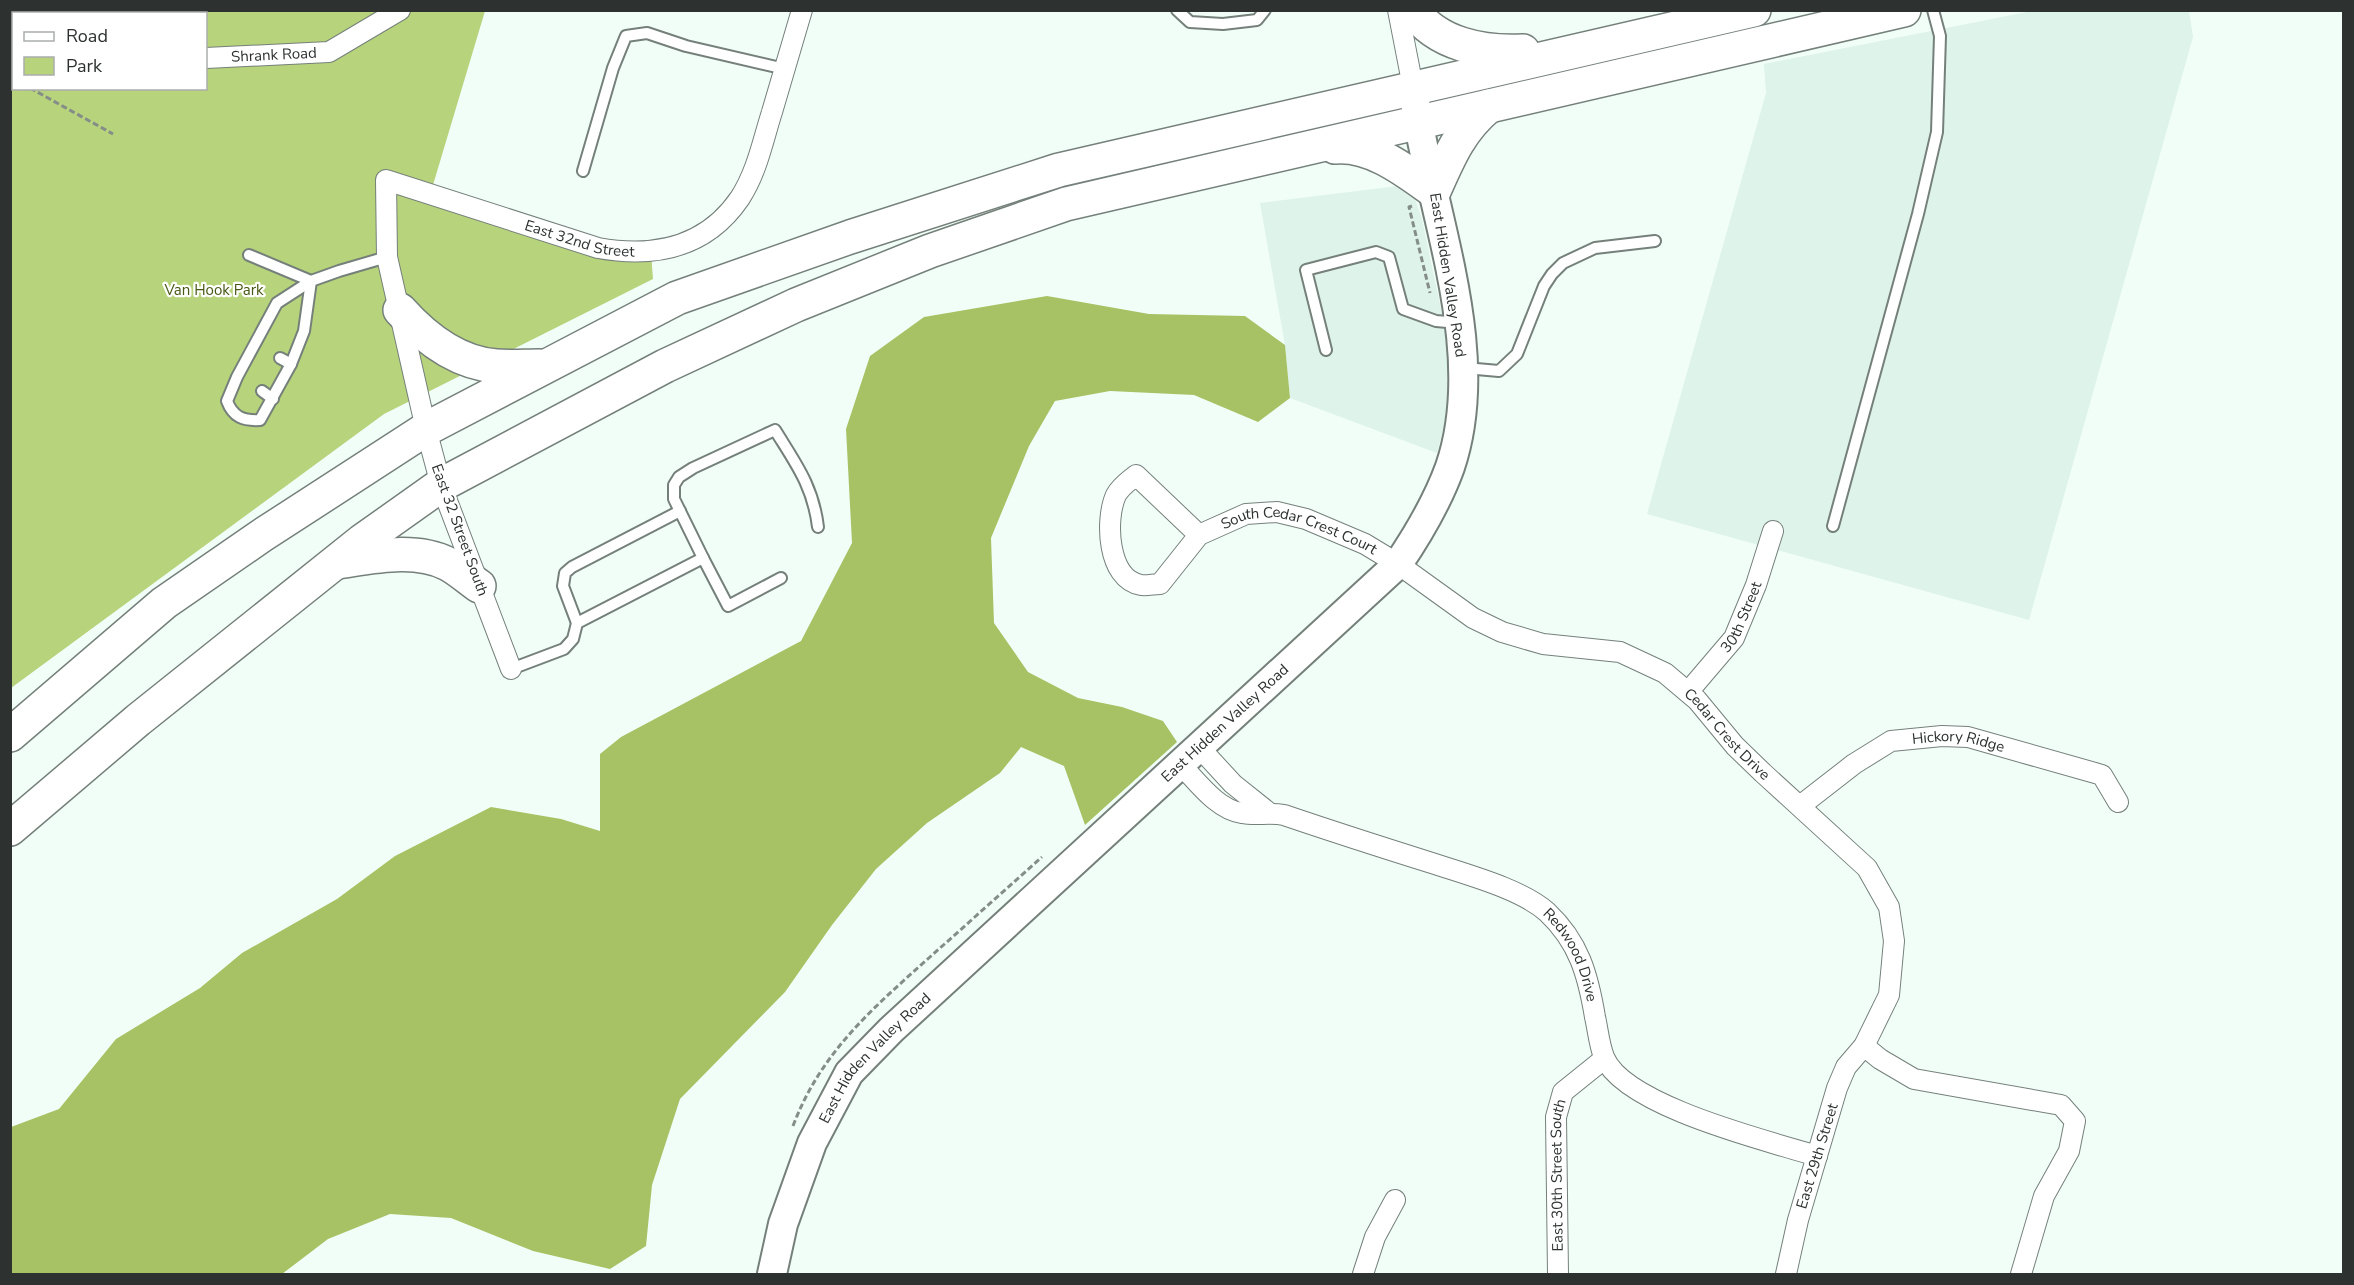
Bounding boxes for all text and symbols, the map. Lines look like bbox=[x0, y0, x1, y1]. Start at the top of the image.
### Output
legend bbox=[12, 12, 207, 90]
text: Road bbox=[66, 24, 108, 48]
street label: Shrank Road bbox=[231, 43, 317, 67]
text: Park bbox=[66, 54, 103, 78]
street label: East Hidden Valley Road bbox=[1425, 191, 1471, 359]
street label: East 32nd Street bbox=[522, 215, 635, 262]
park label: Van Hook Park bbox=[163, 280, 264, 300]
street label: East 32 Street South bbox=[427, 461, 493, 599]
street label: South Cedar Crest Court bbox=[1218, 502, 1382, 559]
street label: 30th Street bbox=[1716, 578, 1767, 657]
street label: East Hidden Valley Road bbox=[1157, 659, 1293, 787]
street label: Cedar Crest Drive bbox=[1680, 683, 1774, 785]
street label: Hickory Ridge bbox=[1911, 726, 2007, 757]
street label: Redwood Drive bbox=[1539, 903, 1602, 1003]
street label: East Hidden Valley Road bbox=[814, 988, 935, 1127]
street label: East 30th Street South bbox=[1545, 1096, 1571, 1252]
street label: East 29th Street bbox=[1791, 1100, 1843, 1211]

